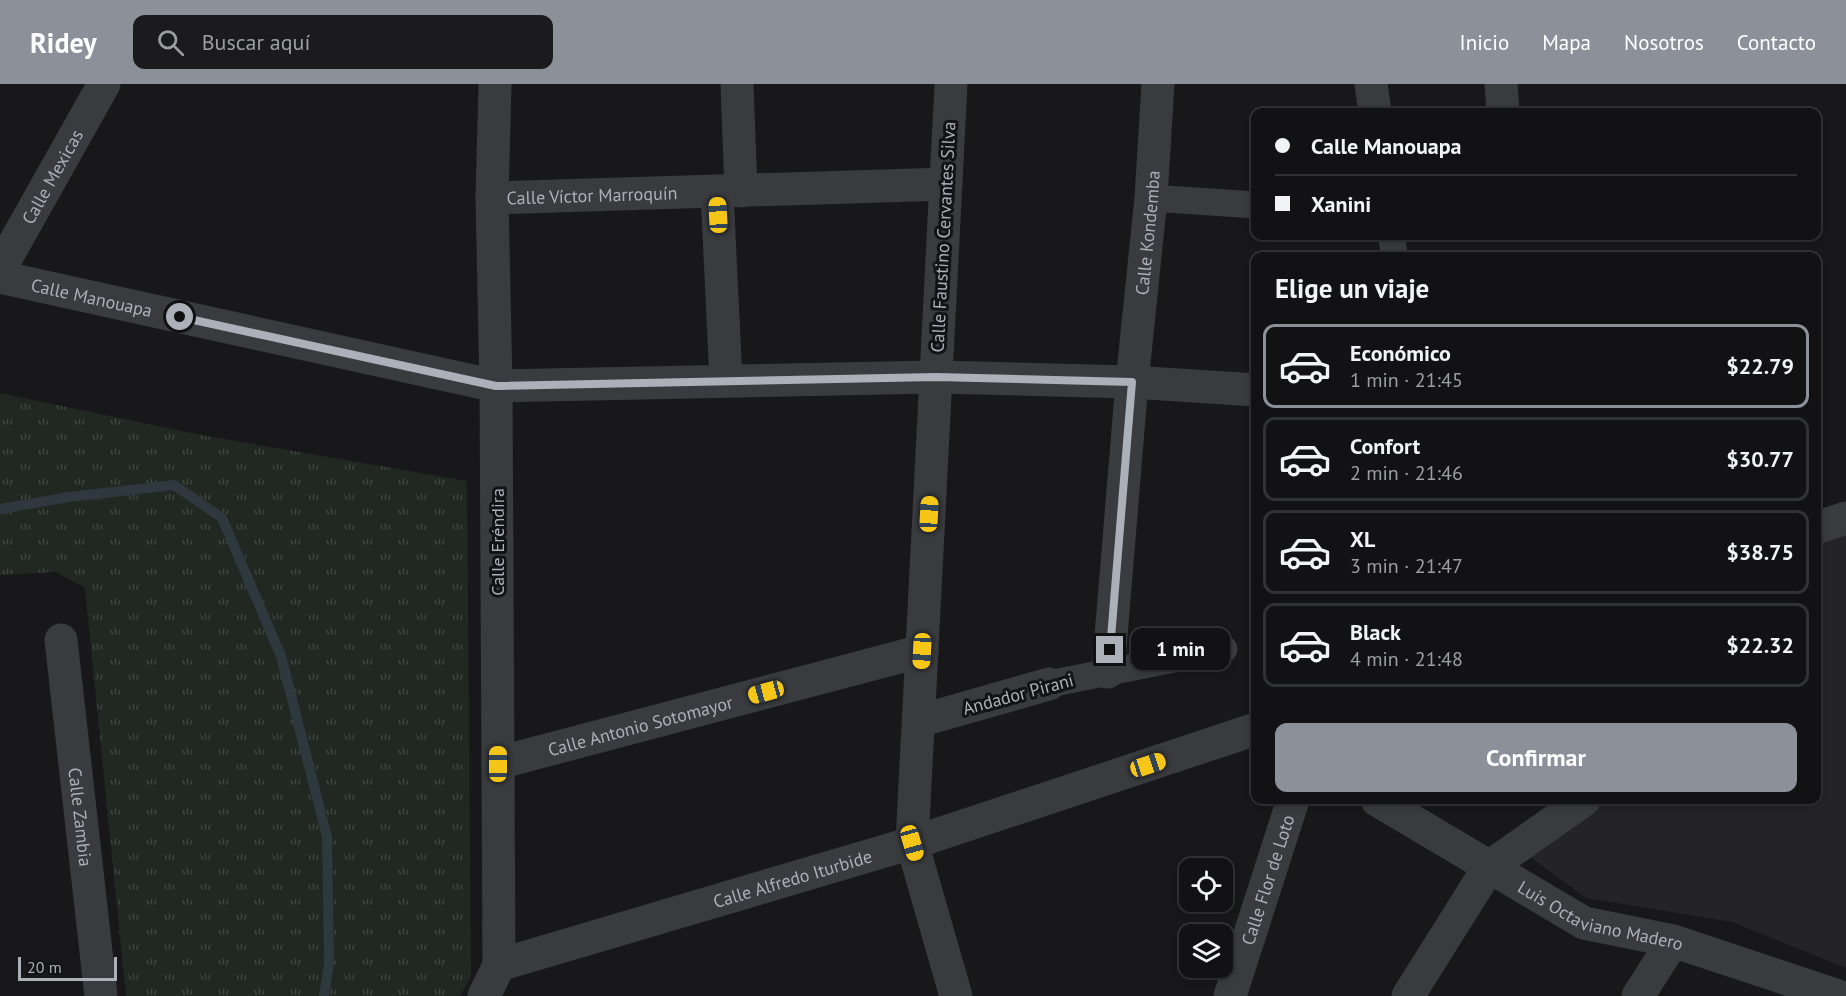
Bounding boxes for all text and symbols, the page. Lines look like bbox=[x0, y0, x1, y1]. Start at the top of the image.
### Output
search box bbox=[133, 15, 553, 69]
text: Ridey bbox=[30, 24, 97, 61]
icon: search bbox=[154, 26, 187, 59]
text: Buscar aquí bbox=[202, 28, 310, 56]
text: Inicio bbox=[1460, 29, 1509, 56]
text: Mapa bbox=[1542, 29, 1591, 56]
text: Nosotros bbox=[1624, 29, 1704, 56]
text: Contacto bbox=[1737, 29, 1816, 56]
street label: Calle Faustino Cervantes Silva bbox=[925, 121, 961, 353]
street label: Calle Mexicas bbox=[16, 125, 88, 228]
text: Calle Manouapa bbox=[1311, 132, 1462, 160]
street label: Calle Kondemba bbox=[1130, 170, 1164, 296]
street label: Calle Víctor Marroquín bbox=[506, 181, 678, 209]
text: Xanini bbox=[1311, 190, 1371, 218]
car bbox=[708, 197, 728, 233]
text: Elige un viaje bbox=[1275, 271, 1429, 305]
street label: Calle Manouapa bbox=[29, 273, 155, 322]
route start bbox=[166, 303, 193, 330]
icon: car bbox=[1278, 339, 1332, 393]
text: Económico bbox=[1350, 339, 1451, 367]
text: $22.79 bbox=[1726, 352, 1794, 380]
text: 1 min · 21:45 bbox=[1350, 367, 1463, 393]
icon: car bbox=[1278, 432, 1332, 486]
text: Confort bbox=[1350, 432, 1420, 460]
text: $30.77 bbox=[1726, 445, 1794, 473]
text: 2 min · 21:46 bbox=[1350, 460, 1463, 486]
street label: Calle Eréndira bbox=[486, 488, 509, 596]
car bbox=[919, 496, 939, 532]
icon: car bbox=[1278, 525, 1332, 579]
text: XL bbox=[1350, 525, 1375, 553]
text: $38.75 bbox=[1726, 538, 1794, 566]
text: 3 min · 21:47 bbox=[1350, 553, 1463, 579]
icon: car bbox=[1278, 618, 1332, 672]
text: Black bbox=[1350, 618, 1401, 646]
callout: 1 min bbox=[1131, 629, 1230, 671]
text: $22.32 bbox=[1726, 631, 1794, 659]
car bbox=[912, 633, 932, 669]
route end bbox=[1096, 636, 1123, 663]
text: 1 min bbox=[1156, 636, 1205, 662]
text: 4 min · 21:48 bbox=[1350, 646, 1463, 672]
street label: Andador Pirani bbox=[960, 668, 1076, 720]
car bbox=[746, 679, 786, 705]
street label: Calle Antonio Sotomayor bbox=[545, 690, 735, 761]
button: Confirmar bbox=[1275, 723, 1797, 792]
car bbox=[489, 746, 507, 782]
car bbox=[1128, 751, 1168, 779]
street label: Calle Zambia bbox=[64, 766, 98, 868]
street label: Calle Flor de Loto bbox=[1236, 812, 1299, 948]
car bbox=[898, 823, 926, 863]
street label: Calle Alfredo Iturbide bbox=[710, 844, 875, 913]
map controls bbox=[1179, 858, 1233, 978]
button: locate bbox=[1179, 858, 1233, 912]
street label: Luis Octaviano Madero bbox=[1514, 875, 1686, 955]
button: layers bbox=[1179, 924, 1233, 978]
scale bar bbox=[18, 954, 117, 982]
text: 20 m bbox=[27, 957, 62, 977]

